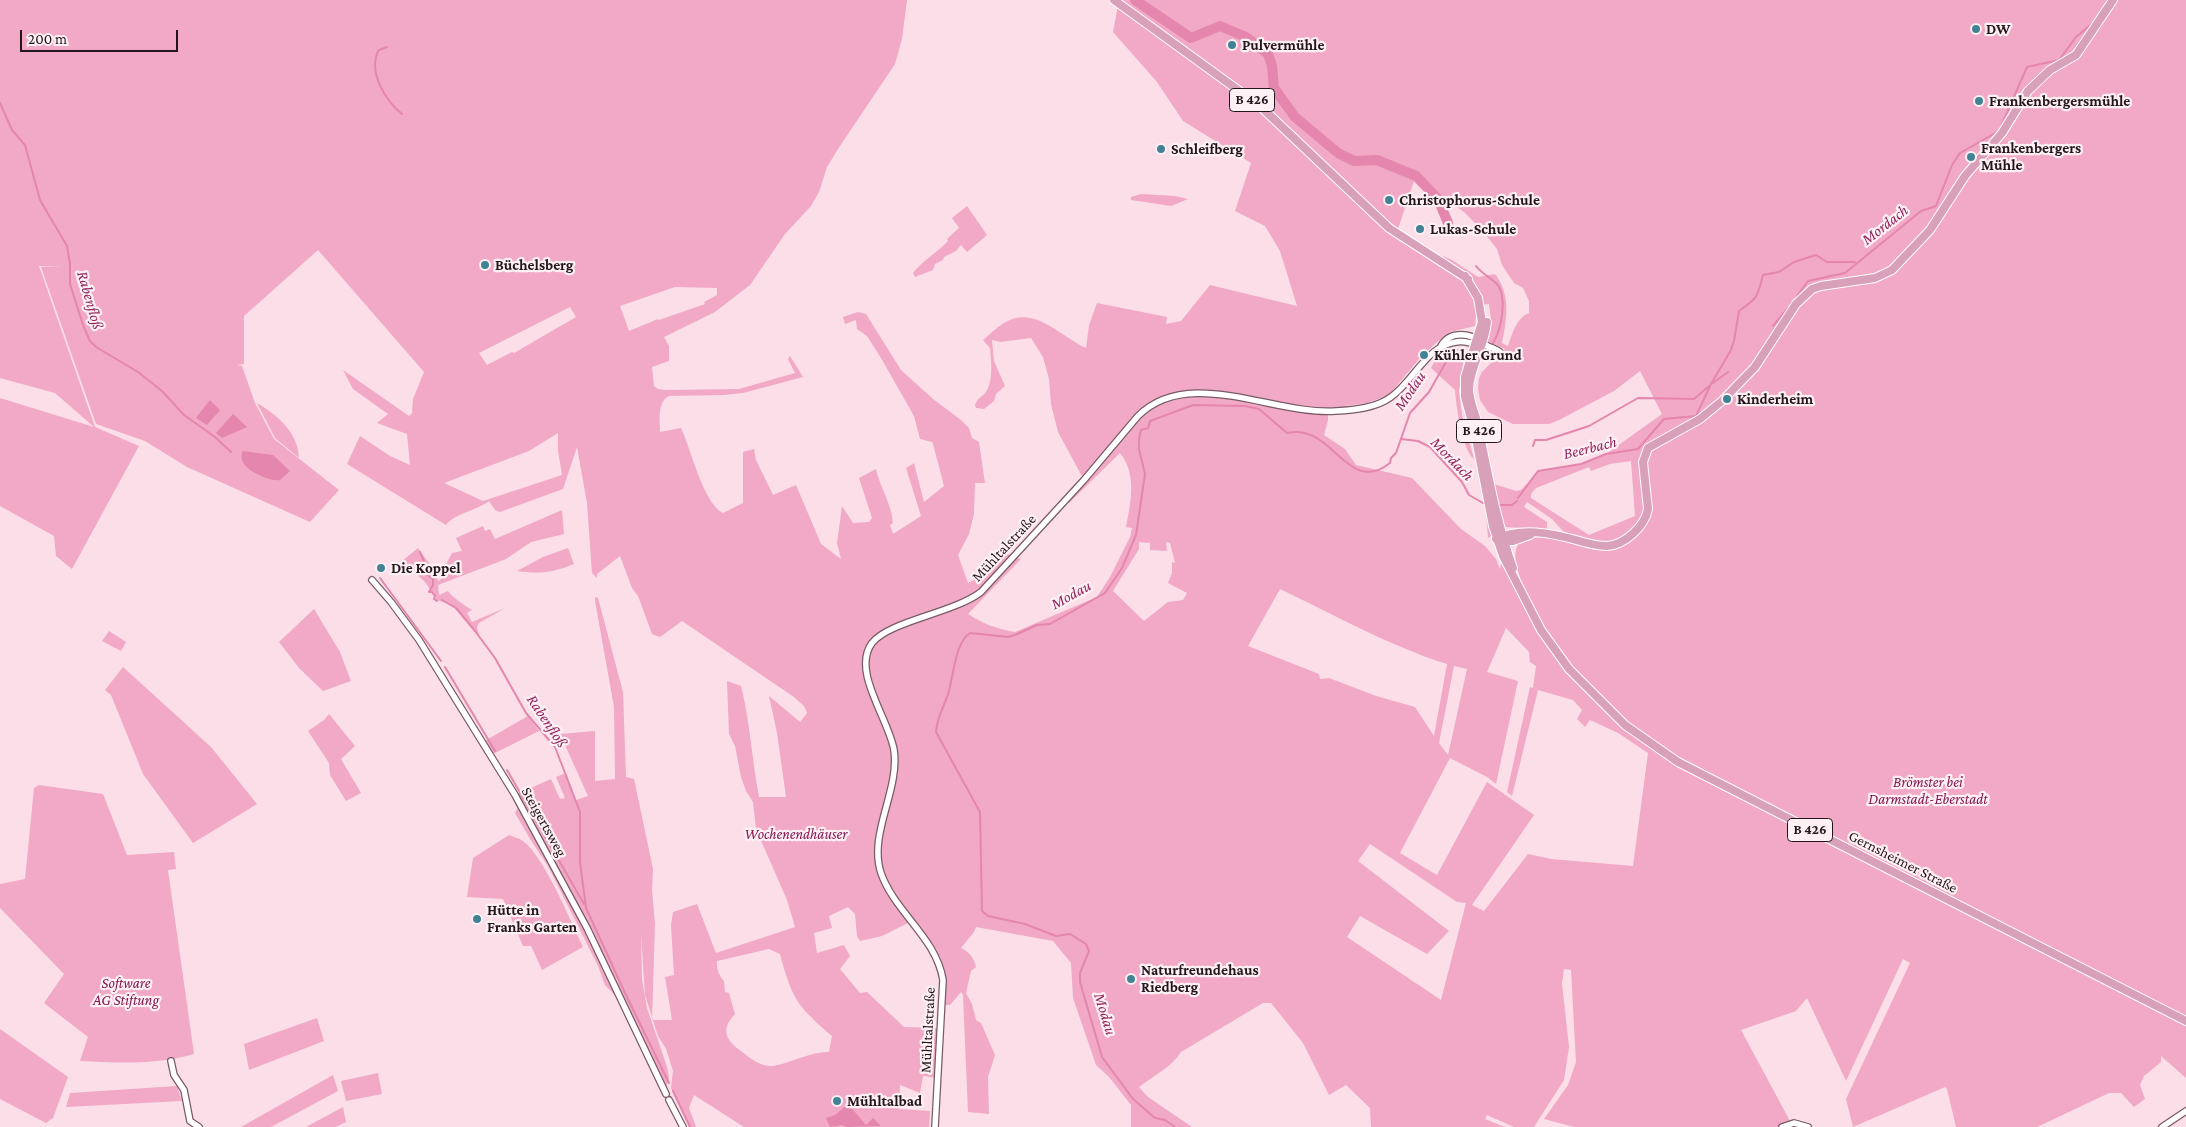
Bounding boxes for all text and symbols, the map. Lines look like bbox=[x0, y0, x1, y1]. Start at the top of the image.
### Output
scale bar bbox=[22, 20, 180, 52]
place label: DW bbox=[1986, 20, 2010, 38]
marker: DW bbox=[1970, 23, 1982, 35]
text: 200 m bbox=[28, 31, 67, 47]
place label: Pulvermühle bbox=[1242, 36, 1324, 54]
marker: Pulvermühle bbox=[1226, 39, 1238, 51]
road number: B 426 bbox=[1230, 88, 1274, 112]
place label: Frankenbergersmühle bbox=[1989, 92, 2130, 110]
marker: Frankenbergersmühle bbox=[1973, 95, 1985, 107]
place label: Frankenbergers Mühle bbox=[1981, 139, 2081, 174]
place label: Schleifberg bbox=[1171, 140, 1243, 158]
marker: Schleifberg bbox=[1155, 143, 1167, 155]
marker: Frankenbergers Mühle bbox=[1965, 151, 1977, 163]
place label: Christophorus-Schule bbox=[1399, 191, 1540, 209]
marker: Christophorus-Schule bbox=[1383, 194, 1395, 206]
water label: Mordach bbox=[1858, 201, 1912, 249]
place label: Lukas-Schule bbox=[1430, 220, 1516, 238]
marker: Lukas-Schule bbox=[1414, 223, 1426, 235]
place label: Büchelsberg bbox=[495, 256, 573, 274]
marker: Büchelsberg bbox=[479, 259, 491, 271]
water label: Rabenfloß bbox=[73, 269, 107, 331]
place label: Kühler Grund bbox=[1434, 346, 1522, 364]
marker: Kühler Grund bbox=[1418, 349, 1430, 361]
water label: Modau bbox=[1390, 368, 1430, 414]
place label: Kinderheim bbox=[1737, 390, 1813, 408]
marker: Kinderheim bbox=[1721, 393, 1733, 405]
road number: B 426 bbox=[1456, 420, 1502, 442]
water label: Beerbach bbox=[1561, 432, 1619, 464]
water label: Mordach bbox=[1426, 433, 1478, 485]
street label: Mühltalstraße bbox=[968, 510, 1040, 586]
place label: Die Koppel bbox=[391, 559, 461, 577]
marker: Die Koppel bbox=[375, 562, 387, 574]
water label: Modau bbox=[1047, 576, 1095, 614]
water label: Rabenfloß bbox=[522, 691, 572, 751]
park label: Brömster bei Darmstadt-Eberstadt bbox=[1868, 773, 1988, 808]
street label: Steigertsweg bbox=[517, 784, 571, 860]
road number: B 426 bbox=[1788, 818, 1832, 842]
park label: Wochenendhäuser bbox=[745, 825, 847, 843]
street label: Gernsheimer Straße bbox=[1846, 827, 1960, 897]
place label: Hütte in Franks Garten bbox=[487, 901, 577, 936]
marker: Hütte in Franks Garten bbox=[471, 913, 483, 925]
place label: Naturfreundehaus Riedberg bbox=[1141, 961, 1259, 996]
marker: Naturfreundehaus Riedberg bbox=[1125, 973, 1137, 985]
park label: Software AG Stiftung bbox=[93, 974, 159, 1009]
street label: Mühltalstraße bbox=[917, 987, 939, 1073]
water label: Modau bbox=[1090, 991, 1120, 1037]
place label: Mühltalbad bbox=[847, 1092, 922, 1110]
marker: Mühltalbad bbox=[831, 1095, 843, 1107]

